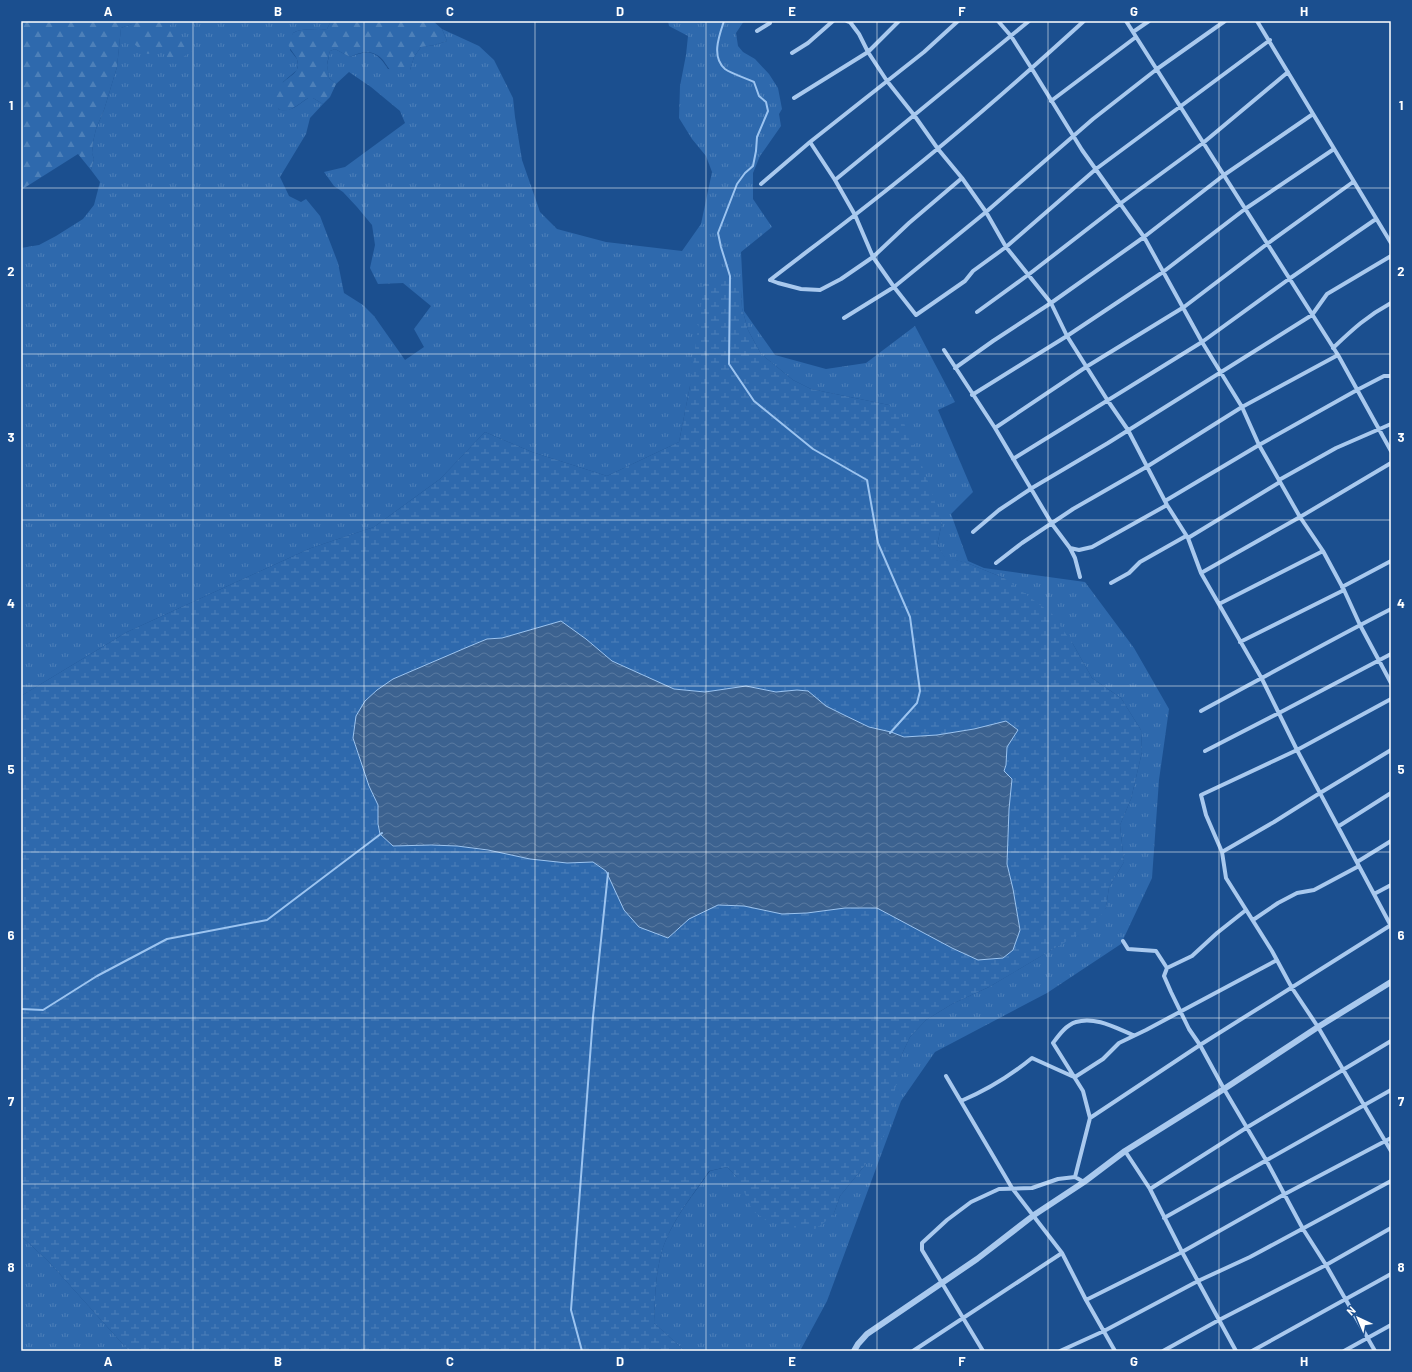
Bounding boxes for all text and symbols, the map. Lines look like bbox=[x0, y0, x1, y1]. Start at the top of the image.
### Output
text: A bbox=[104, 3, 113, 19]
text: B bbox=[274, 3, 282, 19]
text: C bbox=[446, 3, 454, 19]
text: D bbox=[616, 3, 624, 19]
text: E bbox=[788, 3, 796, 19]
text: F bbox=[958, 3, 966, 19]
text: G bbox=[1130, 3, 1138, 19]
text: H bbox=[1300, 3, 1308, 19]
text: 1 bbox=[9, 97, 13, 113]
text: 1 bbox=[1399, 97, 1403, 113]
text: 2 bbox=[7, 263, 15, 279]
text: 2 bbox=[1397, 263, 1405, 279]
text: 3 bbox=[7, 429, 15, 445]
text: 3 bbox=[1397, 429, 1405, 445]
text: 4 bbox=[7, 595, 15, 611]
text: 4 bbox=[1397, 595, 1405, 611]
text: 5 bbox=[7, 761, 15, 777]
text: 5 bbox=[1397, 761, 1405, 777]
text: 6 bbox=[8, 927, 15, 943]
text: 6 bbox=[1398, 927, 1405, 943]
text: 7 bbox=[8, 1093, 15, 1109]
text: 7 bbox=[1398, 1093, 1405, 1109]
text: 8 bbox=[7, 1259, 15, 1275]
text: 8 bbox=[1397, 1259, 1405, 1275]
north arrow bbox=[1338, 1298, 1378, 1338]
text: N bbox=[1344, 1303, 1358, 1318]
text: A bbox=[104, 1353, 113, 1369]
text: B bbox=[274, 1353, 282, 1369]
text: C bbox=[446, 1353, 454, 1369]
text: D bbox=[616, 1353, 624, 1369]
text: E bbox=[788, 1353, 796, 1369]
text: F bbox=[958, 1353, 966, 1369]
text: G bbox=[1130, 1353, 1138, 1369]
text: H bbox=[1300, 1353, 1308, 1369]

